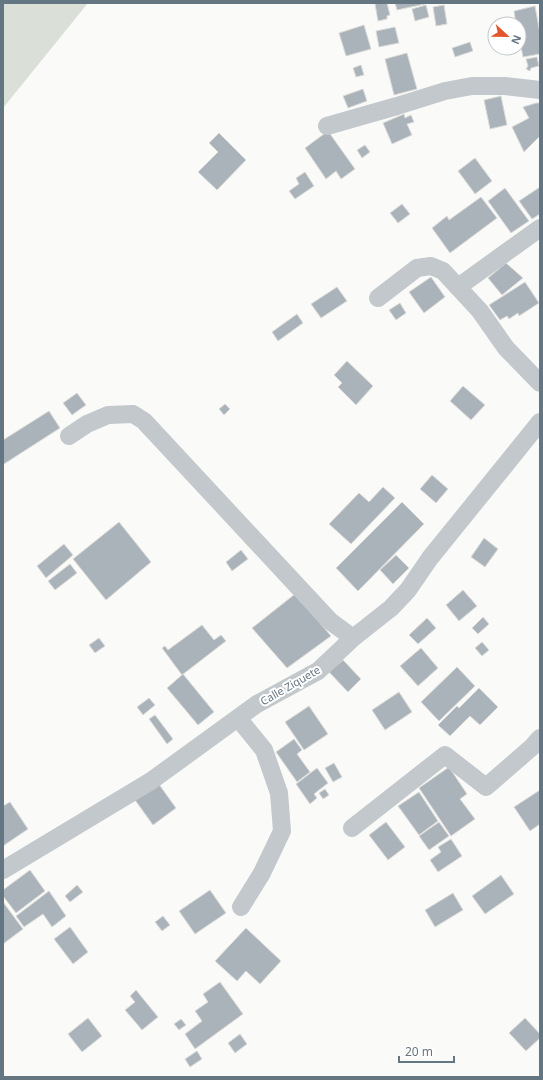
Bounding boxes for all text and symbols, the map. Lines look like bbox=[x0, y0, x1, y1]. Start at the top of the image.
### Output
north arrow bbox=[487, 16, 527, 56]
text: N bbox=[508, 33, 525, 47]
street label: Calle Ziquete bbox=[257, 662, 323, 708]
scale bar bbox=[399, 1038, 454, 1064]
text: 20 m bbox=[405, 1043, 433, 1060]

